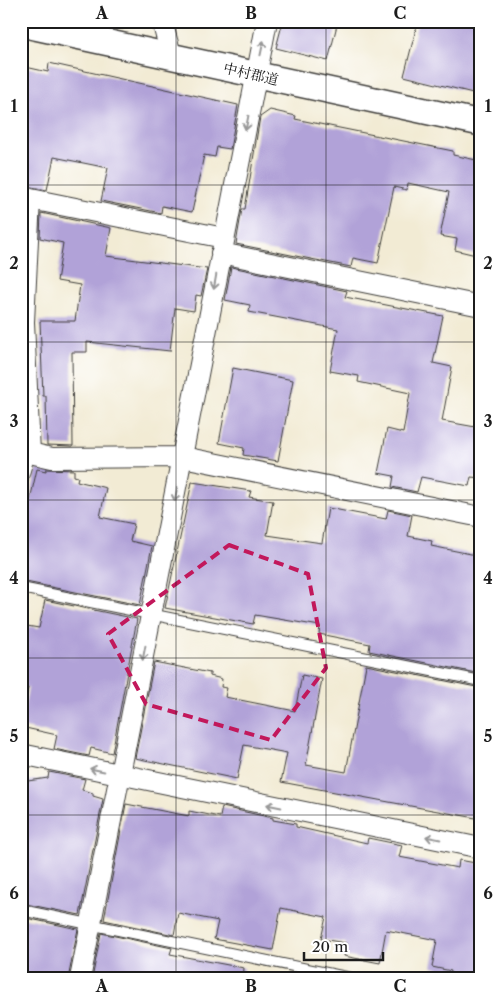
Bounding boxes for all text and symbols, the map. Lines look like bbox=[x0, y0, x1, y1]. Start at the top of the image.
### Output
text: A bbox=[95, 3, 109, 23]
text: B bbox=[245, 3, 257, 23]
text: C bbox=[394, 3, 406, 23]
one-way arrow bbox=[258, 41, 267, 57]
street label: 中村郡道 bbox=[222, 59, 280, 89]
text: 1 bbox=[10, 96, 18, 116]
text: 1 bbox=[484, 96, 492, 116]
one-way arrow bbox=[241, 114, 251, 130]
text: 2 bbox=[9, 253, 19, 273]
text: 2 bbox=[483, 253, 493, 273]
one-way arrow bbox=[210, 274, 220, 290]
text: 3 bbox=[9, 411, 19, 431]
text: 3 bbox=[483, 411, 493, 431]
one-way arrow bbox=[171, 485, 180, 501]
text: 4 bbox=[9, 568, 19, 588]
text: 4 bbox=[483, 568, 493, 588]
one-way arrow bbox=[139, 645, 149, 661]
text: 5 bbox=[10, 726, 19, 746]
text: 5 bbox=[484, 726, 493, 746]
one-way arrow bbox=[90, 765, 106, 774]
one-way arrow bbox=[266, 801, 282, 810]
one-way arrow bbox=[425, 833, 441, 842]
text: 6 bbox=[9, 883, 19, 903]
text: 6 bbox=[483, 883, 493, 903]
scale bar bbox=[304, 930, 383, 962]
text: 20 m bbox=[312, 937, 348, 956]
text: A bbox=[95, 976, 109, 996]
text: B bbox=[245, 976, 257, 996]
text: C bbox=[394, 976, 406, 996]

